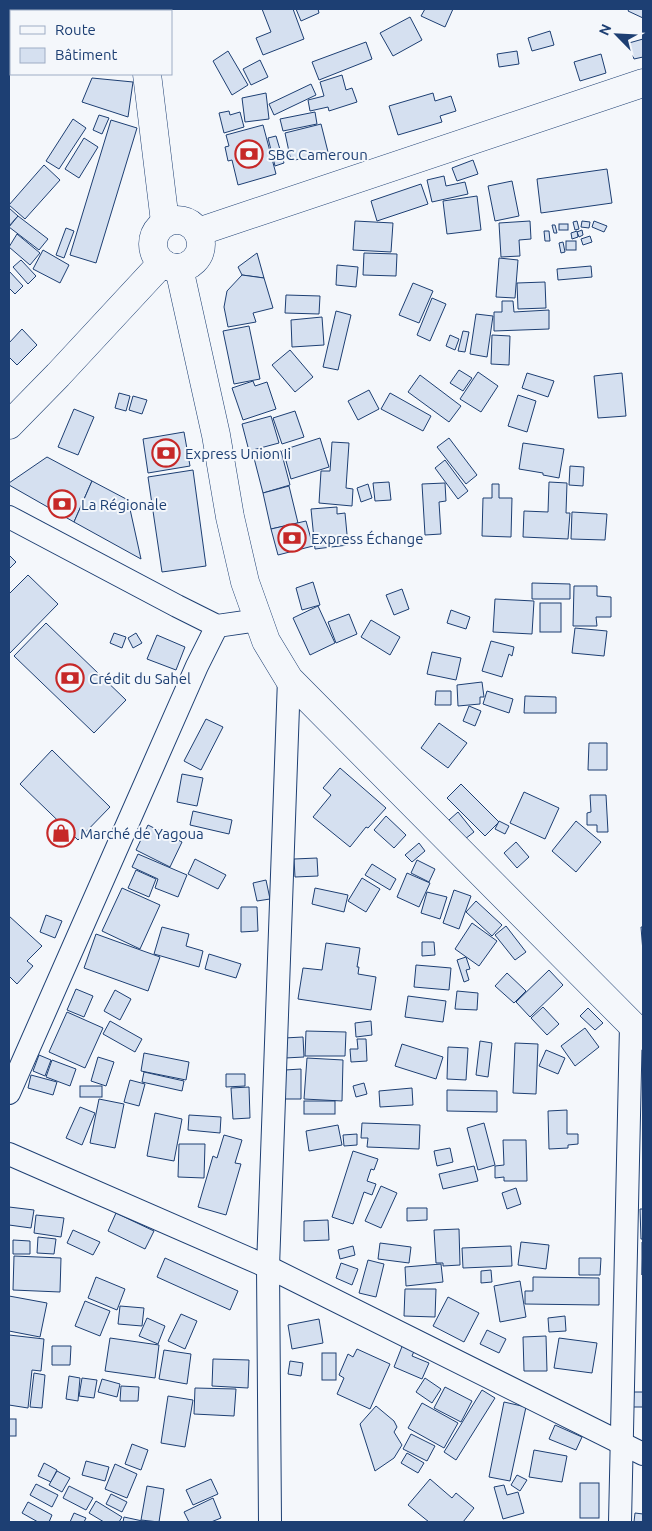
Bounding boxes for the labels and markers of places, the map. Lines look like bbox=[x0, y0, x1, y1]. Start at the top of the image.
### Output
bank icon: SBC Cameroun bbox=[234, 139, 264, 169]
place label: SBC Cameroun bbox=[268, 146, 368, 163]
bank icon: Express Union Ii bbox=[151, 438, 181, 468]
place label: Express Union Ii bbox=[185, 445, 291, 462]
bank icon: La Régionale bbox=[47, 489, 77, 519]
place label: La Régionale bbox=[81, 496, 167, 513]
bank icon: Express Échange bbox=[277, 523, 307, 553]
place label: Express Échange bbox=[311, 530, 423, 547]
bank icon: Crédit du Sahel bbox=[55, 663, 85, 693]
place label: Crédit du Sahel bbox=[89, 670, 191, 687]
shop icon: Marché de Yagoua bbox=[46, 818, 76, 848]
place label: Marché de Yagoua bbox=[80, 825, 204, 842]

